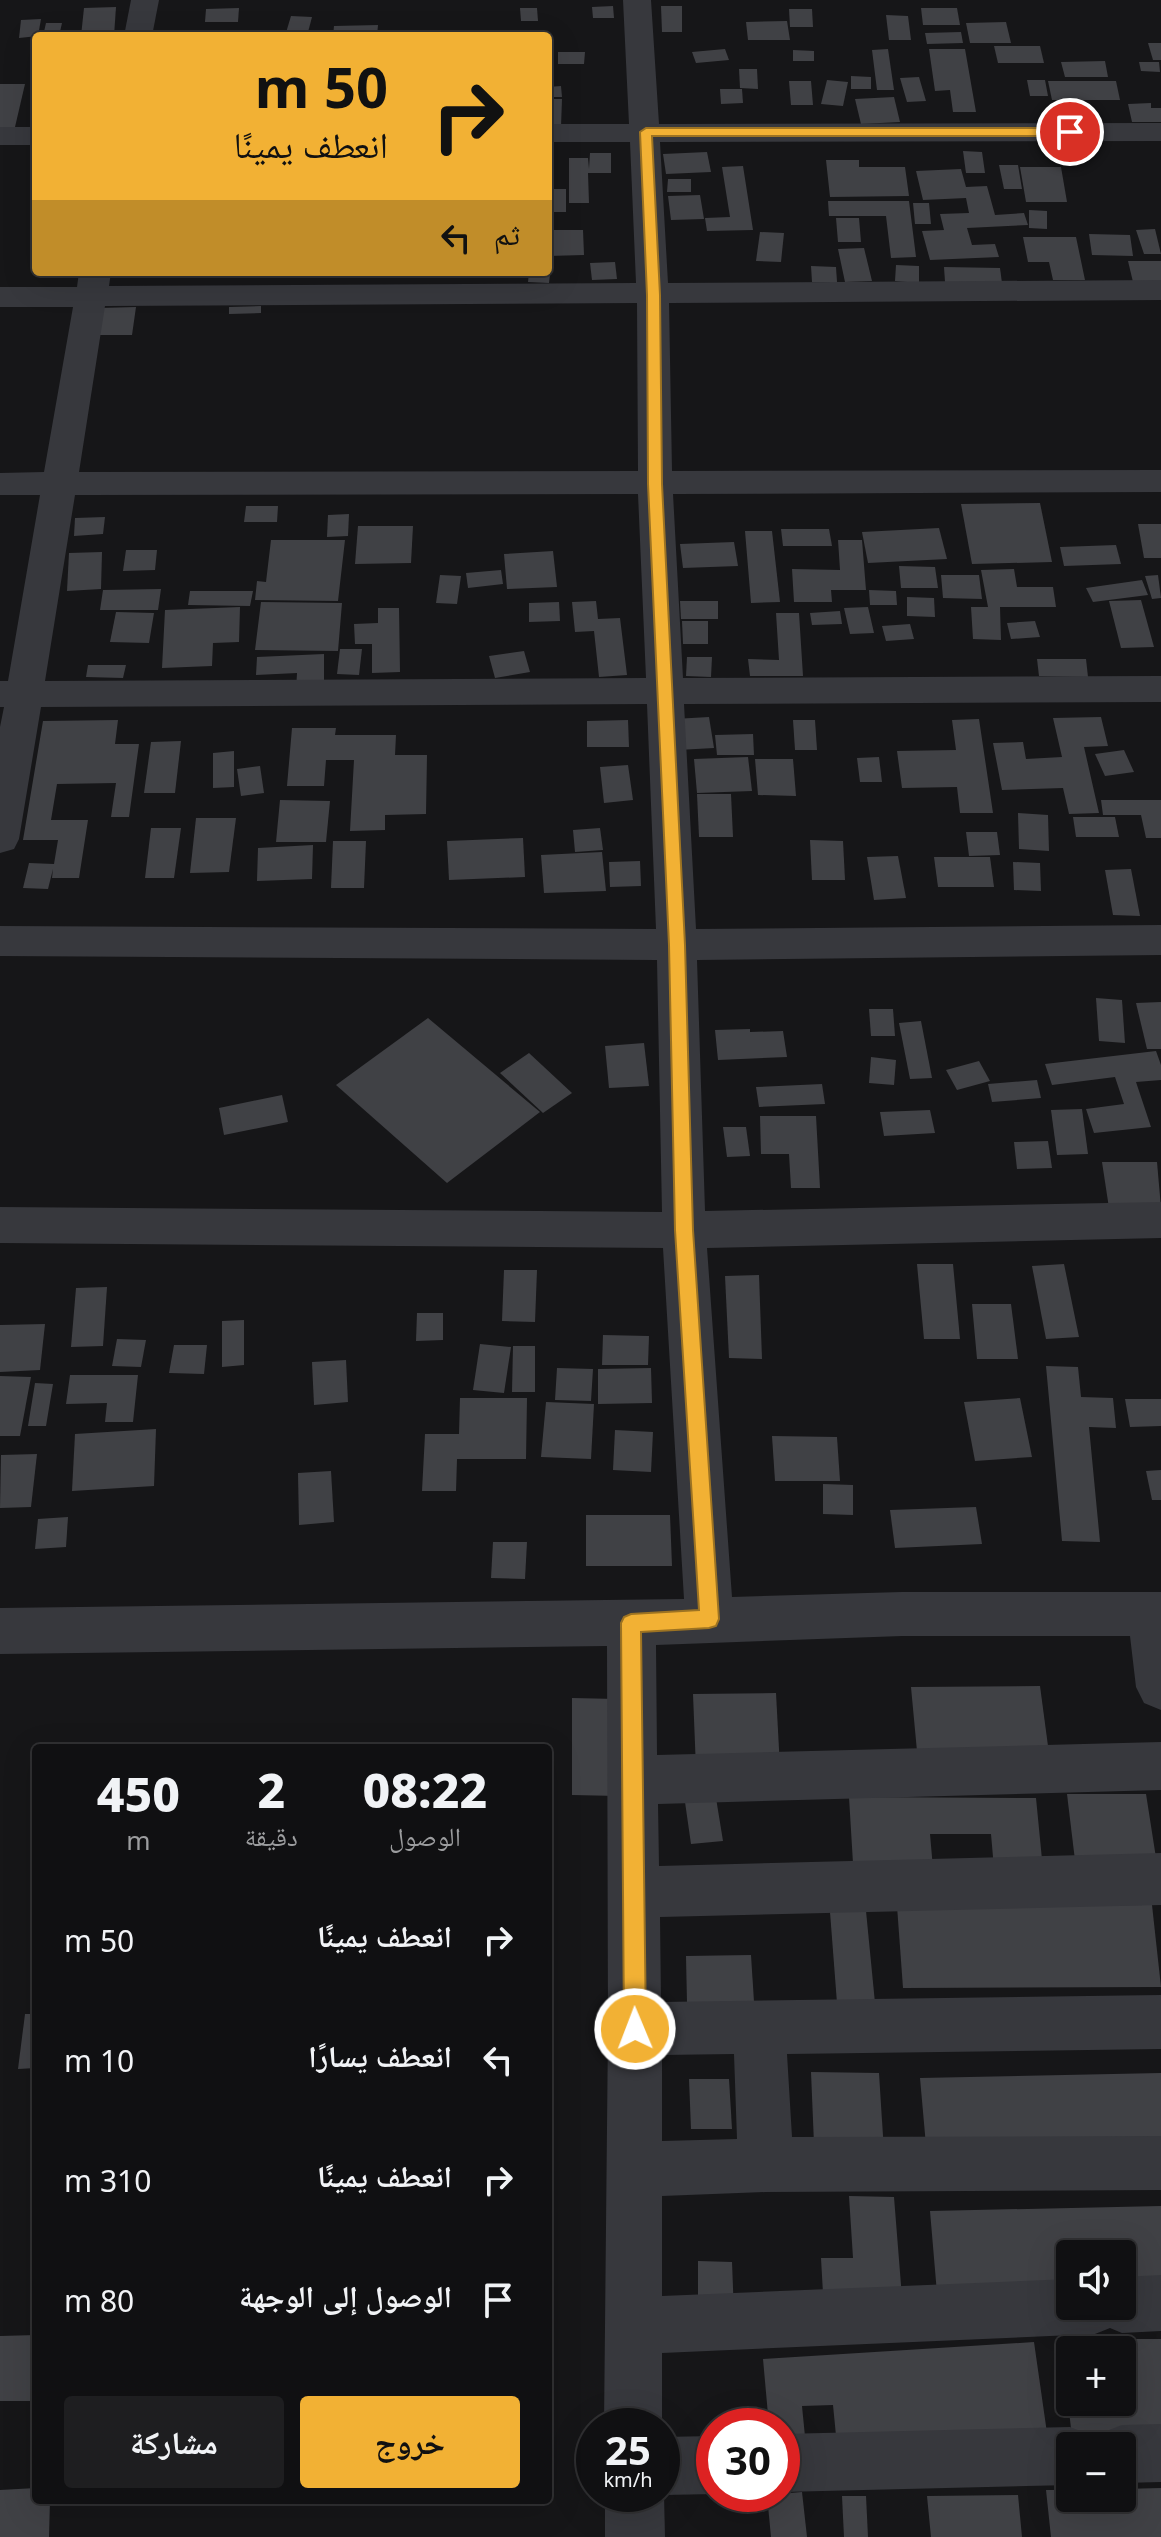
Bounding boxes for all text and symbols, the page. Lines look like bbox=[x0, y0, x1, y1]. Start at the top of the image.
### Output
text: 50 m bbox=[255, 48, 388, 124]
icon: right bbox=[416, 64, 520, 168]
pin bbox=[1036, 98, 1104, 166]
icon: arrive bbox=[1048, 110, 1092, 154]
text: انعطف يمينًا bbox=[233, 120, 388, 169]
text: ثم bbox=[494, 213, 520, 254]
icon: left bbox=[434, 216, 478, 260]
text: 2 bbox=[257, 1757, 285, 1822]
text: 08:22 bbox=[363, 1757, 487, 1822]
text: 450 bbox=[97, 1761, 180, 1826]
text: دقيقة bbox=[245, 1818, 298, 1854]
text: الوصول bbox=[389, 1818, 461, 1854]
text: m bbox=[126, 1822, 151, 1858]
text: انعطف يمينًا bbox=[317, 1915, 452, 1956]
icon: right bbox=[476, 1918, 520, 1962]
text: 50 m bbox=[64, 1920, 134, 1961]
position arrow bbox=[593, 1987, 677, 2071]
text: انعطف يسارًا bbox=[308, 2035, 452, 2076]
icon: left bbox=[476, 2038, 520, 2082]
text: 10 m bbox=[64, 2040, 134, 2081]
text: انعطف يمينًا bbox=[317, 2155, 452, 2196]
icon: right bbox=[476, 2158, 520, 2202]
text: 310 m bbox=[64, 2160, 151, 2201]
map controls bbox=[1056, 2240, 1136, 2512]
button: sound bbox=[1056, 2240, 1136, 2320]
text: الوصول إلى الوجهة bbox=[239, 2275, 452, 2316]
icon: arrive bbox=[476, 2278, 520, 2322]
text: 80 m bbox=[64, 2280, 134, 2321]
button: + bbox=[1056, 2336, 1136, 2416]
button: مشاركة bbox=[64, 2396, 284, 2488]
button: خروج bbox=[300, 2396, 520, 2488]
speed limit sign: 30 bbox=[696, 2408, 800, 2512]
text: 25 bbox=[605, 2422, 651, 2477]
button: − bbox=[1056, 2432, 1136, 2512]
text: km/h bbox=[603, 2466, 653, 2493]

